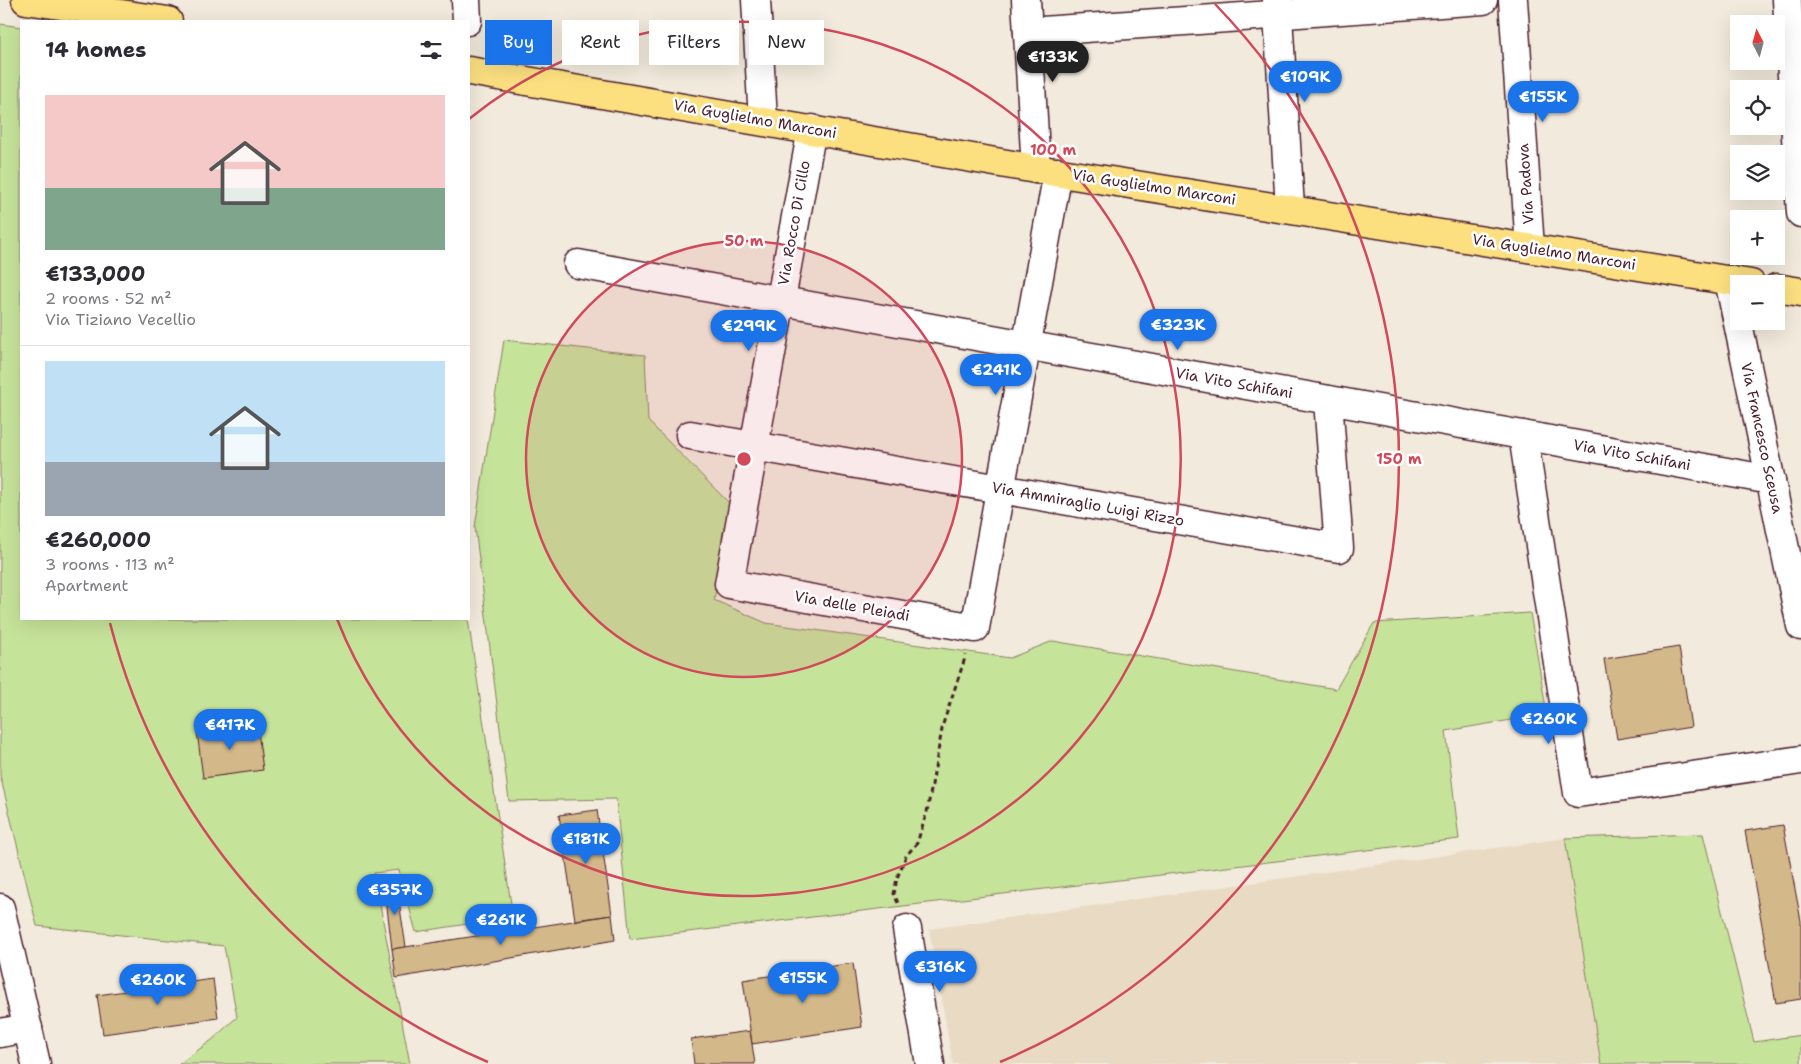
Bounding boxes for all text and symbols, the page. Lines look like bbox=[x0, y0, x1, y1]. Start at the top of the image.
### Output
north arrow bbox=[1730, 15, 1785, 70]
map controls bbox=[1730, 15, 1785, 330]
chip: Buy bbox=[485, 20, 552, 65]
chip: Rent bbox=[562, 20, 639, 65]
chip: Filters bbox=[649, 20, 739, 65]
chip: New bbox=[749, 20, 824, 65]
text: 14 homes bbox=[45, 36, 146, 64]
icon: filters bbox=[417, 36, 445, 64]
pin: €133K bbox=[1018, 41, 1088, 83]
text: €133K bbox=[1028, 46, 1078, 67]
pin: €109K bbox=[1270, 61, 1340, 103]
text: €109K bbox=[1280, 66, 1330, 87]
pin: €155K bbox=[1508, 80, 1578, 123]
button: locate bbox=[1730, 80, 1785, 135]
text: €155K bbox=[1519, 86, 1567, 107]
street label: Via Guglielmo Marconi bbox=[672, 95, 838, 143]
icon: home bbox=[200, 128, 290, 218]
text: 100 m bbox=[1030, 140, 1076, 160]
street label: Via Padova bbox=[1513, 142, 1539, 225]
button: layers bbox=[1730, 145, 1785, 200]
street label: Via Rocco Di Cillo bbox=[773, 159, 815, 287]
street label: Via Guglielmo Marconi bbox=[1071, 164, 1237, 210]
button: + bbox=[1730, 210, 1785, 265]
street label: Via Guglielmo Marconi bbox=[1471, 229, 1637, 275]
text: 50 m bbox=[725, 231, 764, 251]
text: €133,000 bbox=[45, 260, 145, 288]
button: − bbox=[1730, 275, 1785, 330]
text: 2 rooms · 52 m² bbox=[45, 288, 172, 309]
pin: €323K bbox=[1143, 308, 1213, 351]
text: Via Tiziano Vecellio bbox=[45, 309, 196, 330]
pin: €299K bbox=[714, 310, 784, 352]
text: €323K bbox=[1151, 314, 1205, 335]
text: €299K bbox=[722, 315, 776, 336]
pin: €241K bbox=[961, 354, 1031, 396]
text: €241K bbox=[971, 359, 1021, 380]
street label: Via Francesco Sceusa bbox=[1736, 361, 1788, 516]
street label: Via Vito Schifani bbox=[1174, 363, 1294, 403]
icon: home bbox=[200, 393, 290, 483]
street label: Via Vito Schifani bbox=[1572, 435, 1692, 475]
text: 150 m bbox=[1376, 449, 1422, 469]
centre of rings bbox=[735, 450, 753, 468]
street label: Via Ammiraglio Luigi Rizzo bbox=[990, 477, 1186, 531]
text: €260,000 bbox=[45, 526, 151, 554]
text: 3 rooms · 113 m² bbox=[45, 554, 175, 575]
text: Apartment bbox=[45, 575, 128, 596]
street label: Via delle Pleiadi bbox=[793, 586, 911, 626]
pin: €260K bbox=[1514, 702, 1584, 745]
pin: €417K bbox=[195, 708, 265, 751]
text: €260K bbox=[1521, 708, 1577, 729]
text: €417K bbox=[205, 714, 255, 735]
pin: €181K bbox=[551, 822, 621, 865]
text: €181K bbox=[563, 828, 609, 849]
pin: €357K bbox=[360, 874, 430, 916]
text: €357K bbox=[368, 879, 422, 900]
pin: €261K bbox=[466, 904, 536, 946]
text: €261K bbox=[476, 909, 526, 930]
pin: €316K bbox=[905, 950, 975, 993]
text: €316K bbox=[915, 956, 965, 977]
pin: €155K bbox=[768, 962, 838, 1004]
pin: €260K bbox=[123, 964, 193, 1006]
text: €155K bbox=[779, 967, 827, 988]
text: €260K bbox=[130, 969, 186, 990]

